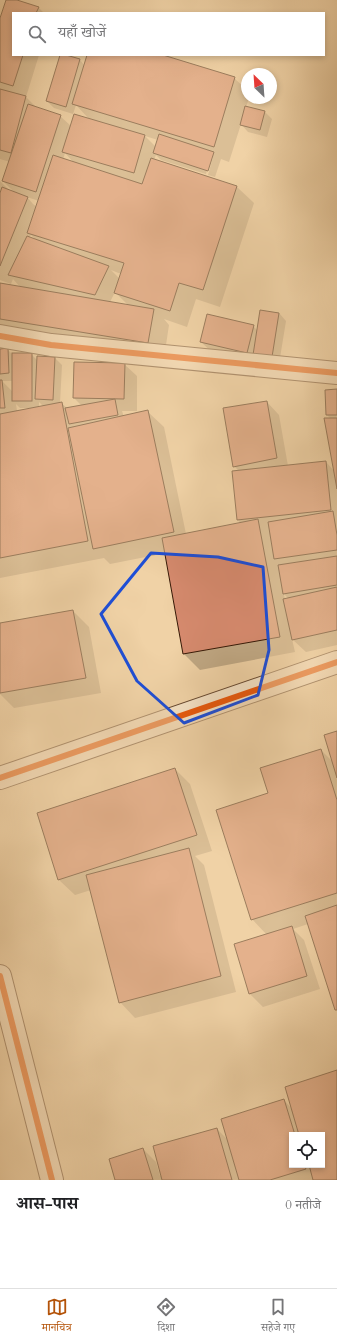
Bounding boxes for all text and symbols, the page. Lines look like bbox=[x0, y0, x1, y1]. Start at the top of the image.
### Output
search box bbox=[12, 12, 325, 56]
text: यहाँ खोजें bbox=[58, 22, 106, 42]
icon: search bbox=[26, 23, 48, 45]
north arrow bbox=[241, 68, 277, 104]
map controls bbox=[289, 1132, 325, 1168]
button: locate bbox=[289, 1132, 325, 1168]
text: आस-पास bbox=[16, 1192, 78, 1215]
text: 0 नतीजे bbox=[285, 1196, 321, 1214]
tab: मानचित्र bbox=[42, 1296, 72, 1338]
tab: दिशा bbox=[155, 1296, 177, 1338]
tab: सहेजे गए bbox=[261, 1296, 295, 1338]

